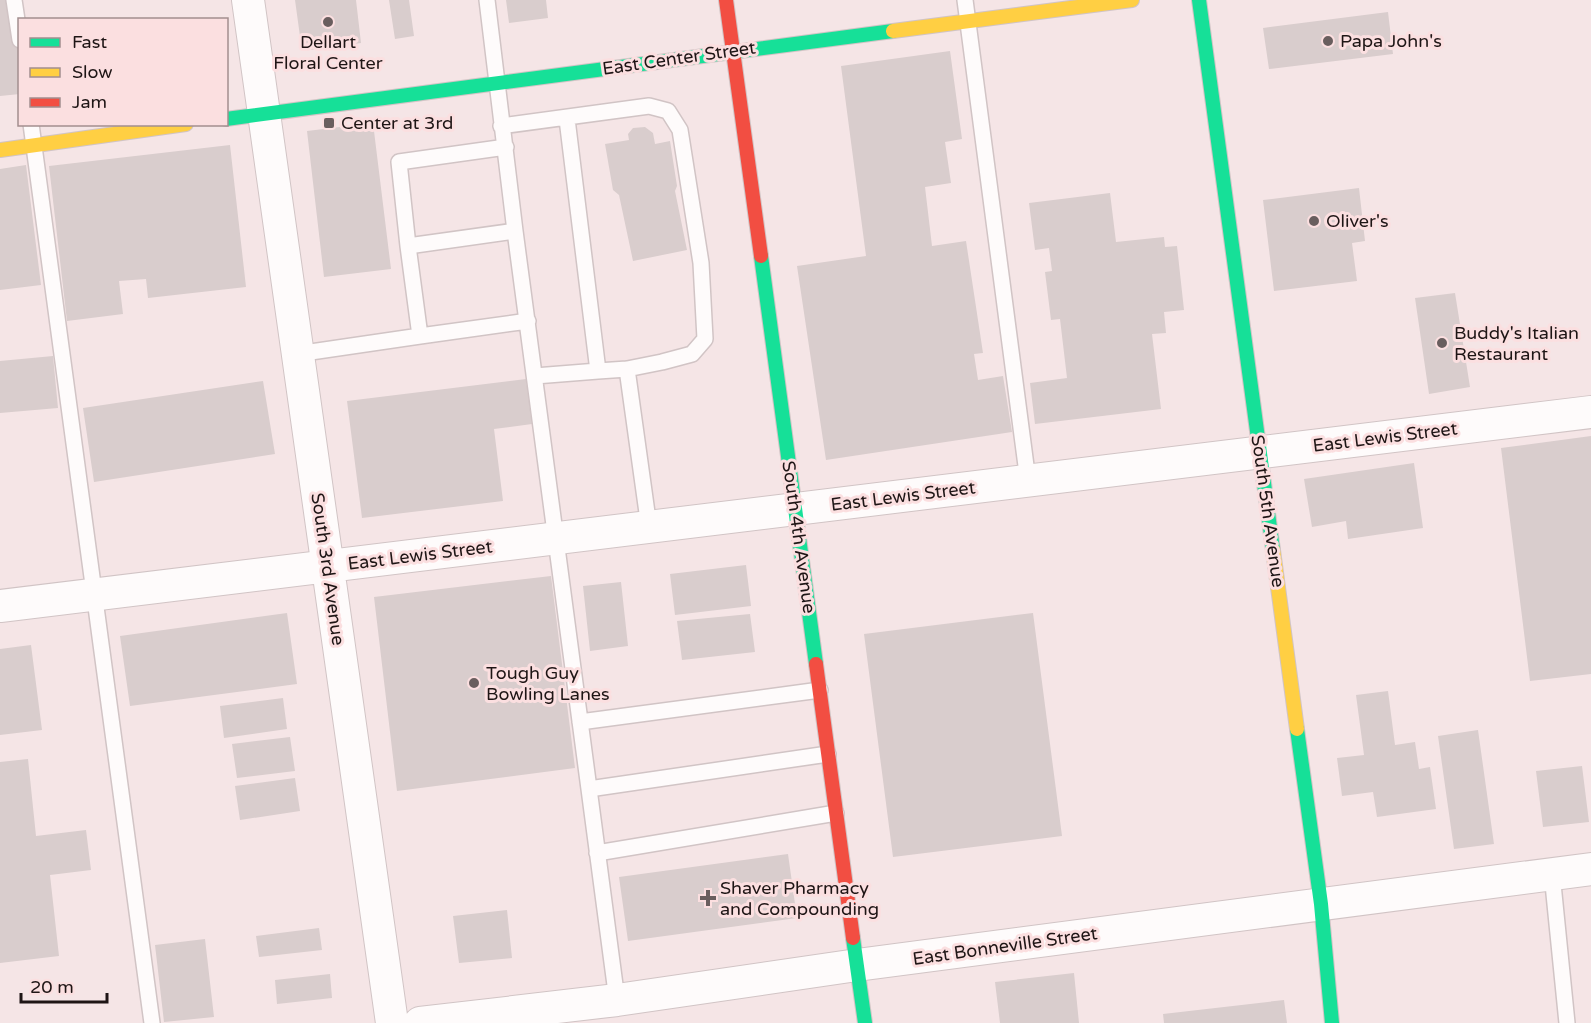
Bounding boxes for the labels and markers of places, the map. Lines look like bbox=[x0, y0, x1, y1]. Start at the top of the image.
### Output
marker: Dellart Floral Center bbox=[321, 15, 335, 29]
place label: Papa John's bbox=[1340, 30, 1442, 52]
place label: Dellart Floral Center bbox=[273, 31, 383, 74]
marker: Papa John's bbox=[1321, 34, 1335, 48]
place label: Center at 3rd bbox=[341, 112, 453, 134]
marker: Center at 3rd bbox=[322, 116, 336, 130]
place label: Oliver's bbox=[1326, 210, 1389, 232]
marker: Oliver's bbox=[1307, 214, 1321, 228]
place label: Buddy's Italian Restaurant bbox=[1454, 322, 1579, 365]
marker: Buddy's Italian Restaurant bbox=[1435, 336, 1449, 350]
place label: Tough Guy Bowling Lanes bbox=[486, 662, 610, 705]
marker: Tough Guy Bowling Lanes bbox=[467, 676, 481, 690]
place label: Shaver Pharmacy and Compounding bbox=[720, 877, 879, 920]
marker: Shaver Pharmacy and Compounding bbox=[701, 891, 715, 905]

